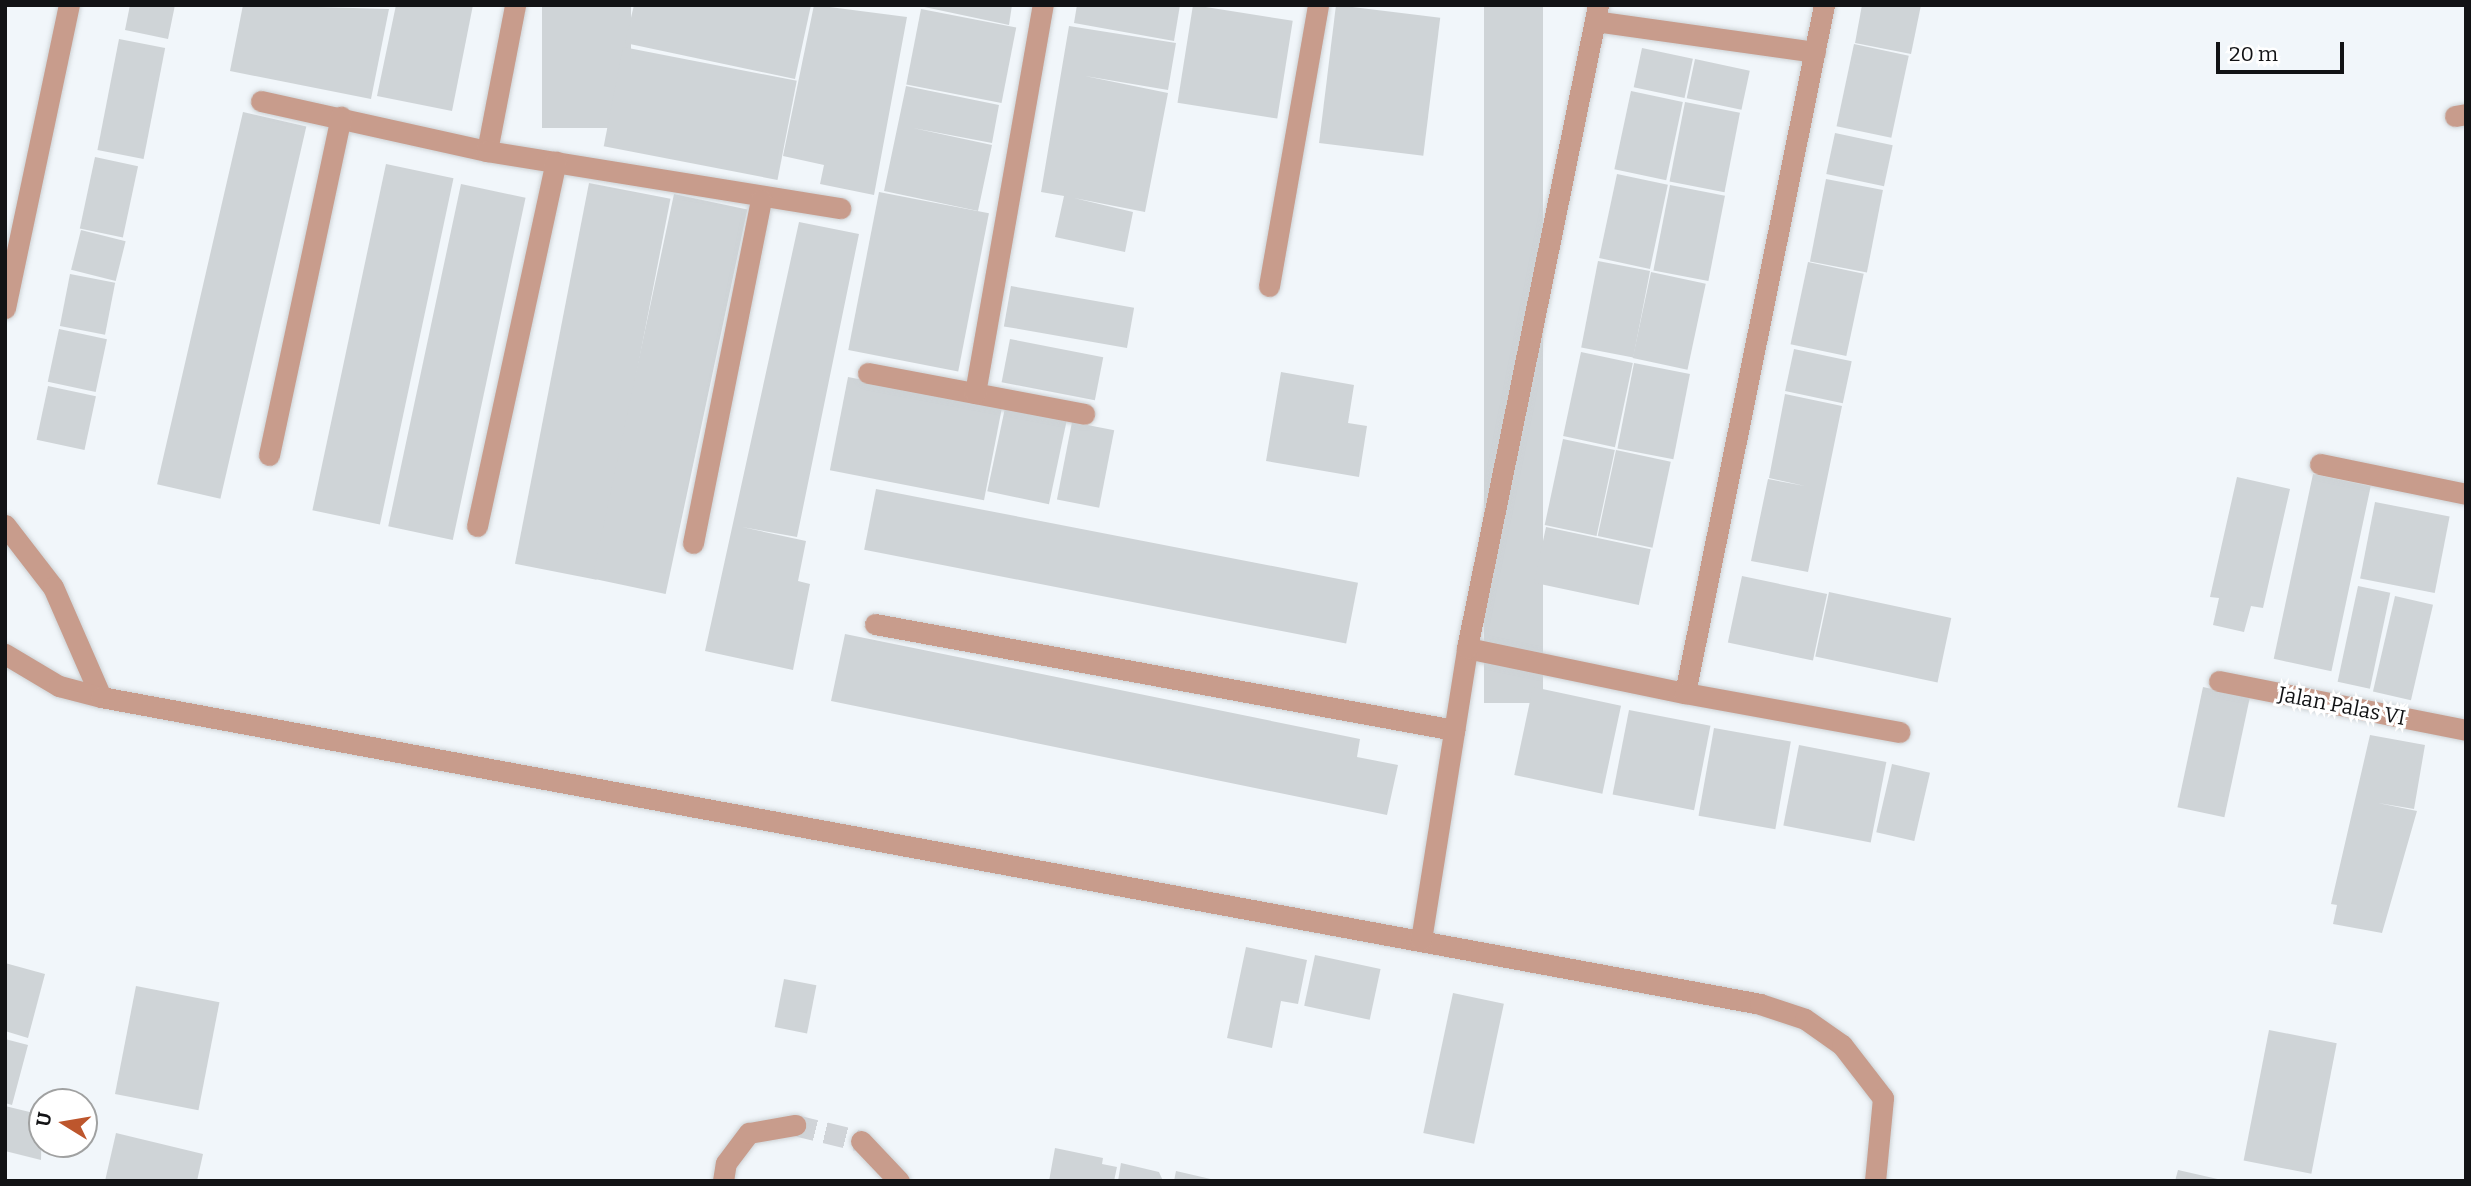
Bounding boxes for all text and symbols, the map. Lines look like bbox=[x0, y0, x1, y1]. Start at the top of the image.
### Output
scale bar bbox=[2219, 28, 2347, 72]
text: 20 m bbox=[2229, 41, 2278, 67]
street label: Jalan Palas VI bbox=[2276, 681, 2408, 731]
north arrow bbox=[28, 1088, 98, 1158]
text: U bbox=[31, 1110, 56, 1128]

